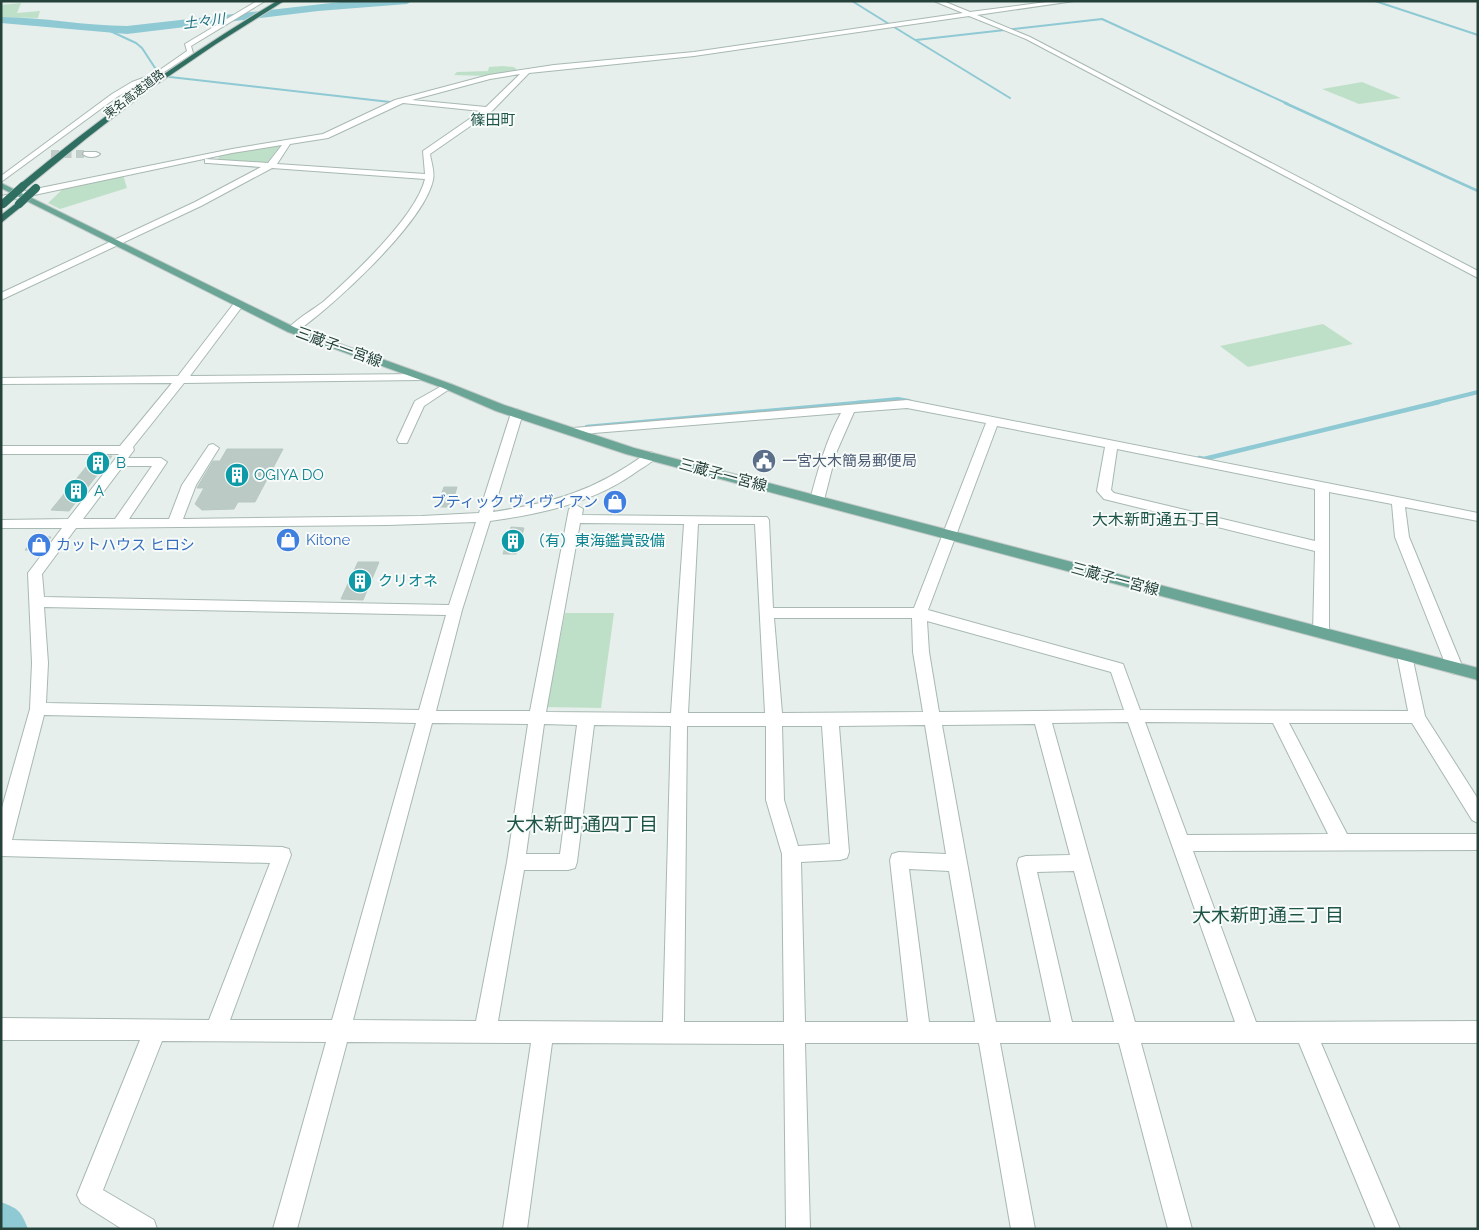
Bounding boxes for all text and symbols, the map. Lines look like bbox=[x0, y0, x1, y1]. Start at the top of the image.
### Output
water label: 土々川 bbox=[182, 10, 228, 31]
street label: 東名高速道路 bbox=[101, 67, 167, 121]
district label: 篠田町 bbox=[470, 111, 516, 129]
street label: 三蔵子一宮線 bbox=[294, 323, 384, 371]
public building icon: 一宮大木簡易郵便局 bbox=[751, 448, 777, 474]
building icon: B bbox=[85, 450, 111, 476]
place label: 一宮大木簡易郵便局 bbox=[782, 452, 917, 470]
place label: B bbox=[116, 454, 126, 472]
street label: 三蔵子一宮線 bbox=[677, 455, 769, 495]
building icon: OGIYA DO bbox=[224, 462, 250, 488]
place label: OGIYA DO bbox=[254, 466, 324, 484]
building icon: A bbox=[63, 478, 89, 504]
place label: A bbox=[94, 482, 104, 500]
shop icon: ブティック ヴィヴィアン bbox=[602, 489, 628, 515]
place label: ブティック ヴィヴィアン bbox=[431, 493, 598, 511]
district label: 大木新町通五丁目 bbox=[1092, 510, 1220, 529]
shop icon: Kitone bbox=[275, 527, 301, 553]
building icon: （有）東海鑑賞設備 bbox=[500, 528, 526, 554]
place label: Kitone bbox=[306, 531, 350, 549]
shop icon: カットハウス ヒロシ bbox=[26, 532, 52, 558]
place label: （有）東海鑑賞設備 bbox=[530, 532, 665, 550]
place label: カットハウス ヒロシ bbox=[56, 536, 195, 554]
street label: 三蔵子一宮線 bbox=[1069, 559, 1161, 599]
building icon: クリオネ bbox=[347, 568, 373, 594]
place label: クリオネ bbox=[378, 572, 438, 590]
district label: 大木新町通四丁目 bbox=[506, 813, 658, 835]
district label: 大木新町通三丁目 bbox=[1192, 904, 1344, 926]

